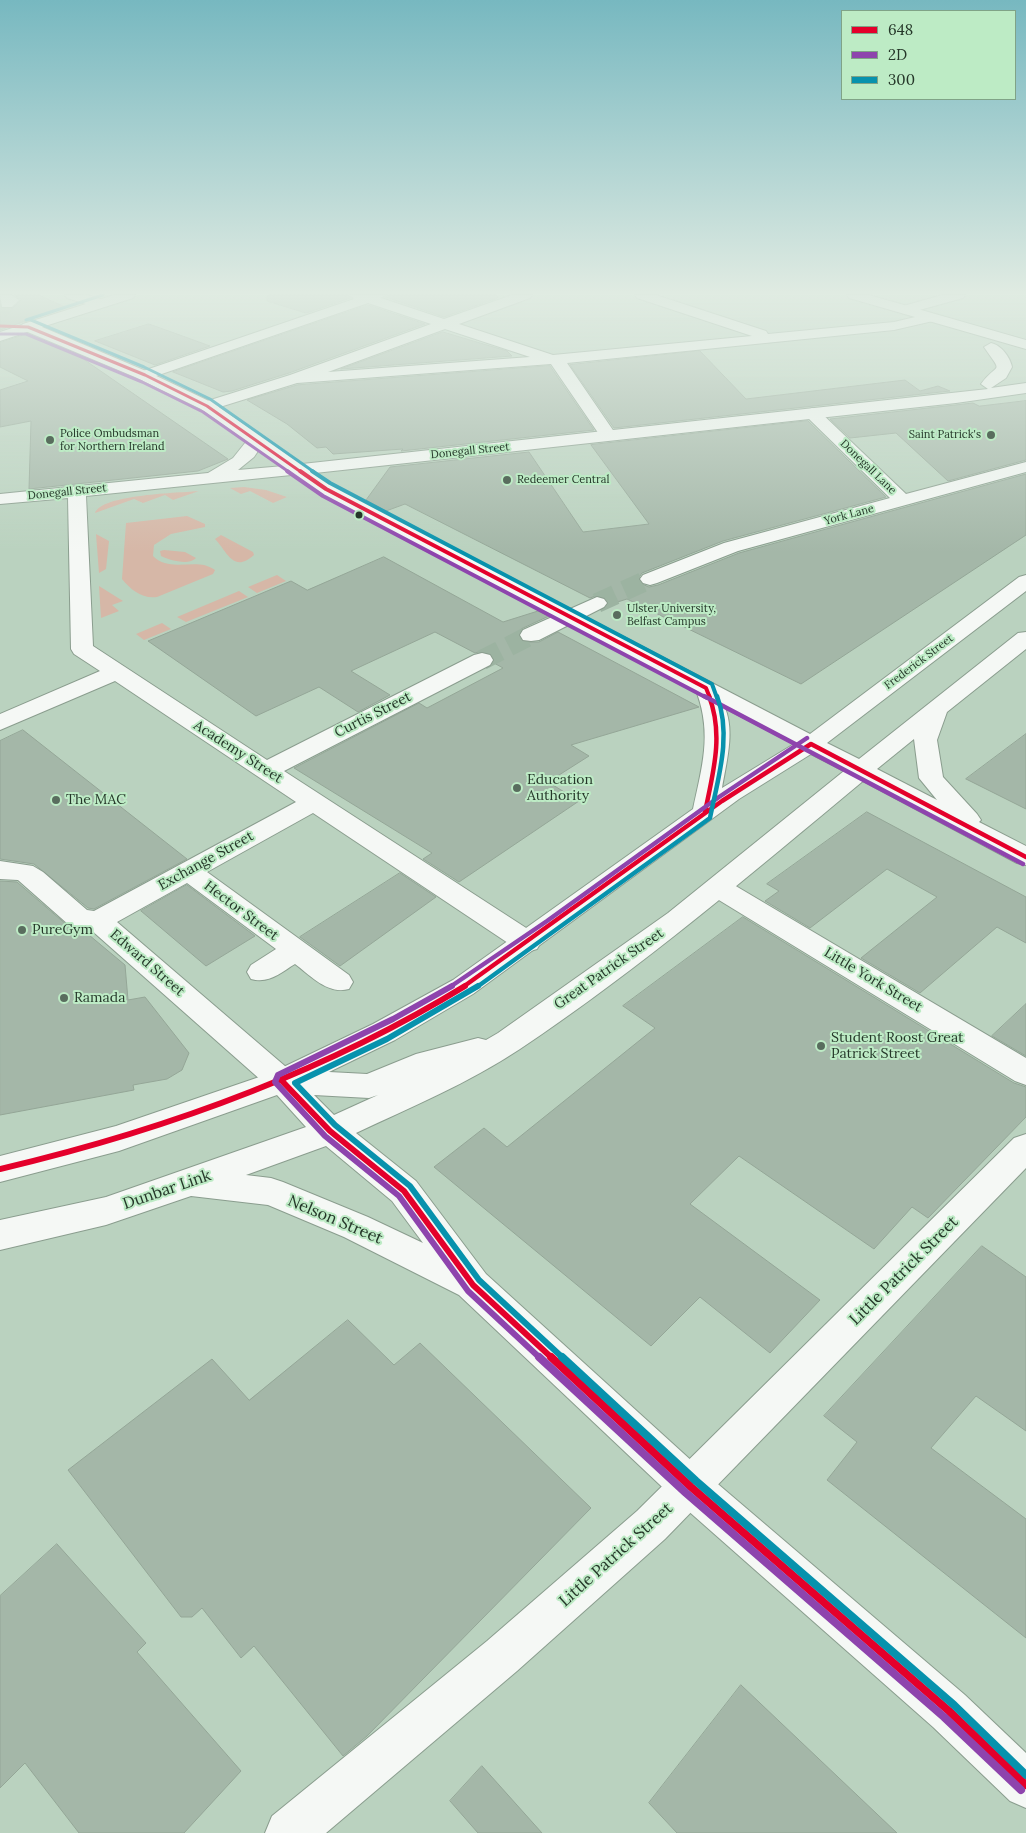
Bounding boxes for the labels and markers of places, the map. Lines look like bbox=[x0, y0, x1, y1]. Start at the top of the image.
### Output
place label: Police Ombudsman for Northern Ireland bbox=[60, 427, 165, 453]
place label: Saint Patrick's bbox=[909, 428, 981, 442]
marker: Saint Patrick's bbox=[985, 429, 997, 441]
marker: Police Ombudsman for Northern Ireland bbox=[44, 434, 56, 446]
place label: Redeemer Central bbox=[517, 473, 609, 487]
marker: Redeemer Central bbox=[501, 474, 513, 486]
unlabelled marker bbox=[354, 510, 364, 520]
place label: Ulster University, Belfast Campus bbox=[627, 602, 716, 628]
marker: Ulster University, Belfast Campus bbox=[611, 609, 623, 621]
place label: Education Authority bbox=[527, 772, 593, 804]
marker: Education Authority bbox=[511, 782, 523, 794]
place label: The MAC bbox=[66, 792, 126, 808]
marker: The MAC bbox=[50, 794, 62, 806]
place label: PureGym bbox=[32, 922, 93, 938]
marker: PureGym bbox=[16, 924, 28, 936]
place label: Ramada bbox=[74, 990, 125, 1006]
marker: Ramada bbox=[58, 992, 70, 1004]
place label: Student Roost Great Patrick Street bbox=[831, 1030, 963, 1062]
marker: Student Roost Great Patrick Street bbox=[815, 1040, 827, 1052]

